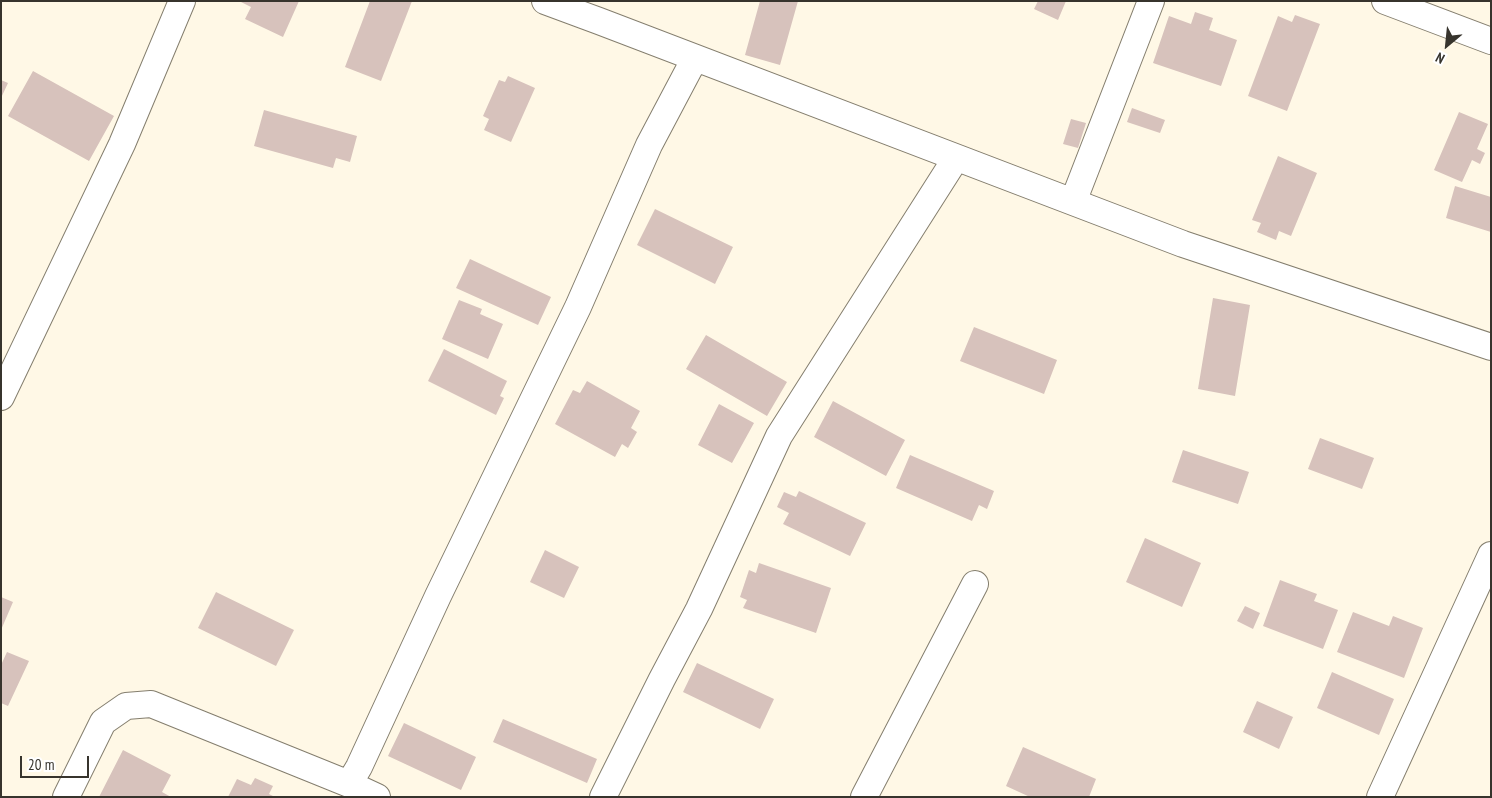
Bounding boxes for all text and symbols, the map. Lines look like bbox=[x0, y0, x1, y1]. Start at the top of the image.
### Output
north arrow bbox=[1422, 20, 1472, 70]
text: N bbox=[1432, 49, 1448, 68]
scale bar bbox=[22, 746, 91, 778]
text: 20 m bbox=[28, 755, 54, 774]

